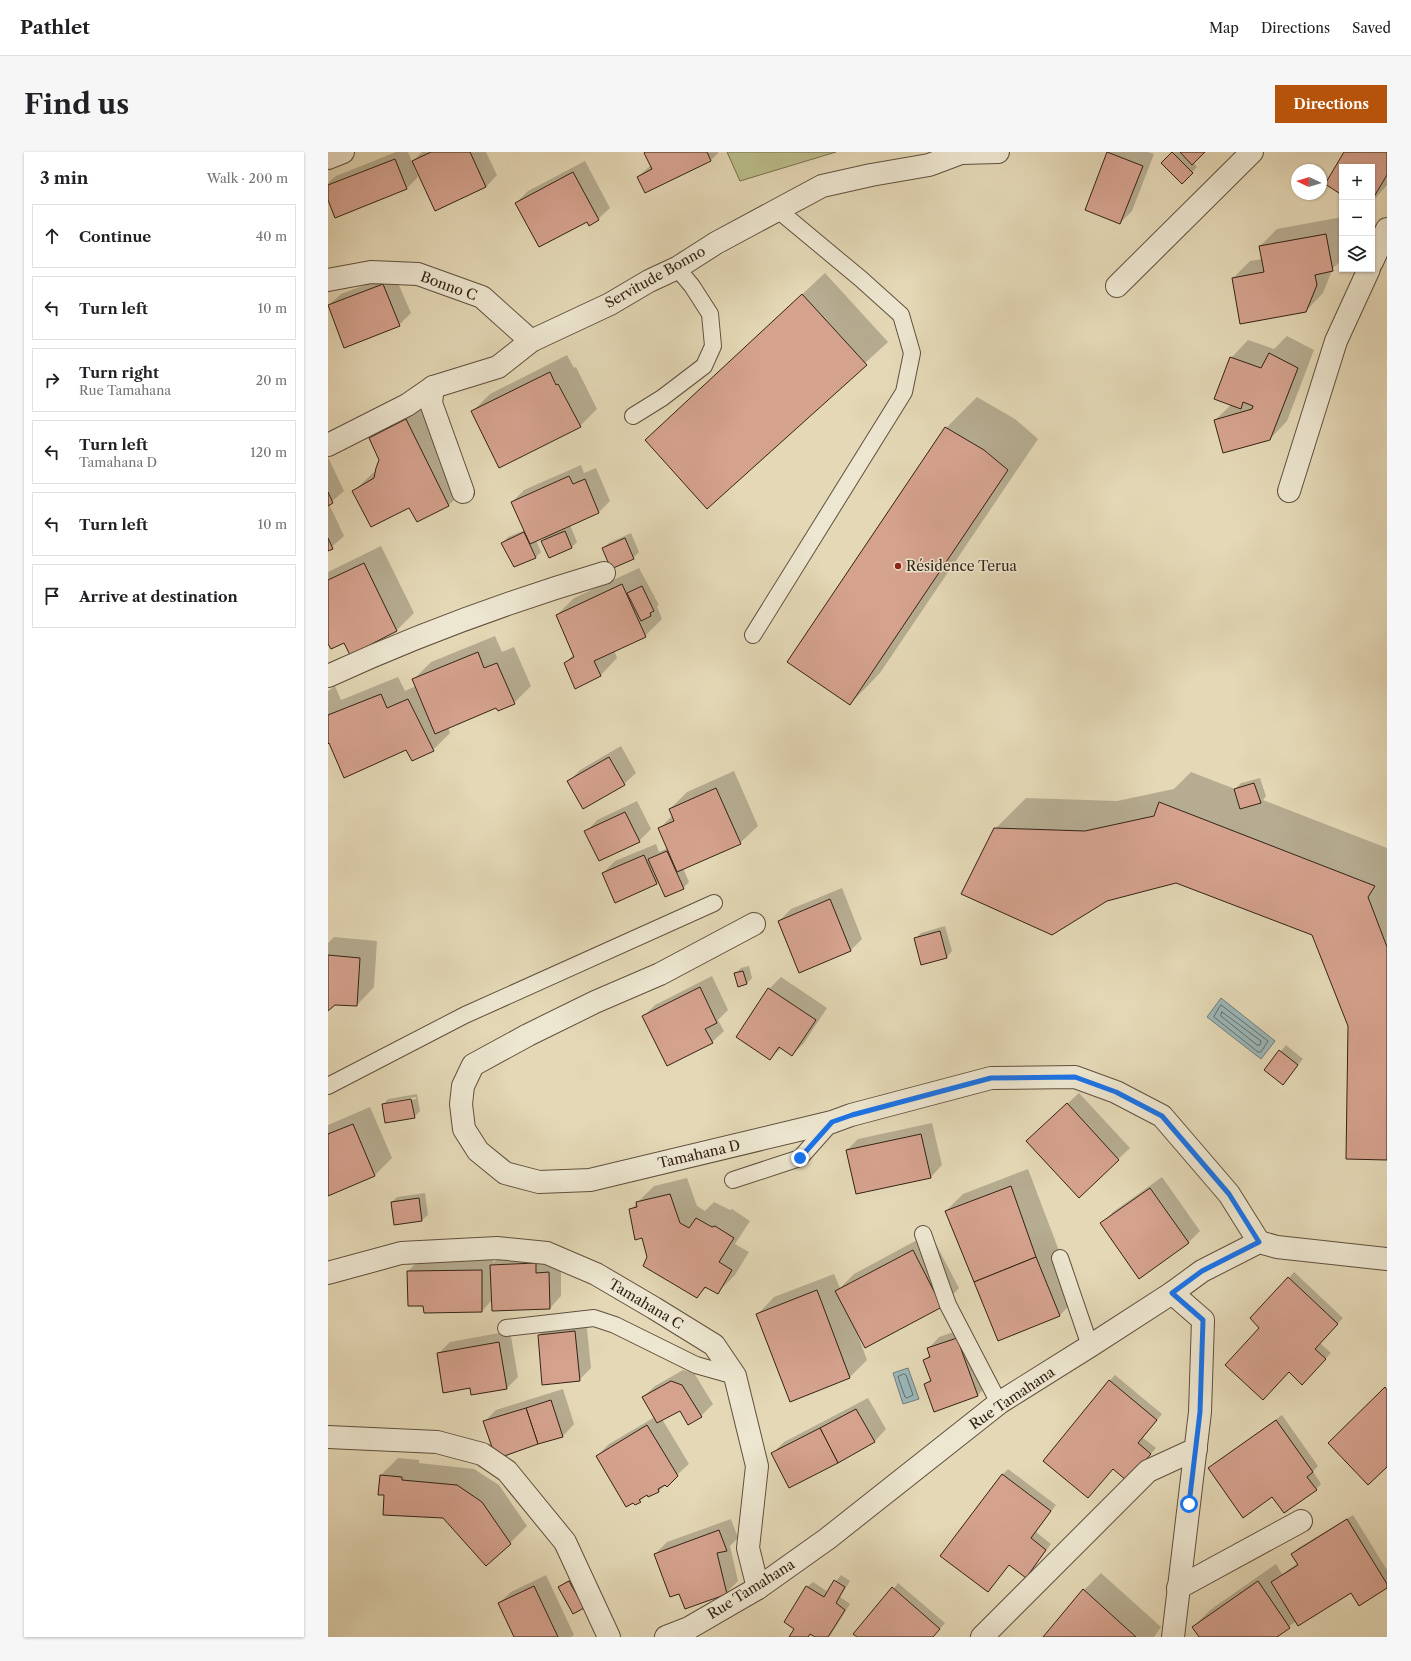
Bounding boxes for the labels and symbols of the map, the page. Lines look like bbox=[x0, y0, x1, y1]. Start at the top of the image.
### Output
north arrow bbox=[1291, 164, 1327, 200]
street label: Servitude Bonno bbox=[602, 242, 708, 312]
street label: Bonno C bbox=[418, 267, 480, 305]
place label: Résidence Terua bbox=[906, 557, 1018, 575]
marker: Résidence Terua bbox=[893, 561, 903, 571]
street label: Tamahana D bbox=[656, 1136, 742, 1172]
route end bbox=[791, 1149, 809, 1167]
street label: Tamahana C bbox=[606, 1275, 686, 1333]
street label: Rue Tamahana bbox=[966, 1362, 1059, 1433]
route start bbox=[1180, 1495, 1198, 1513]
street label: Rue Tamahana bbox=[704, 1555, 798, 1623]

